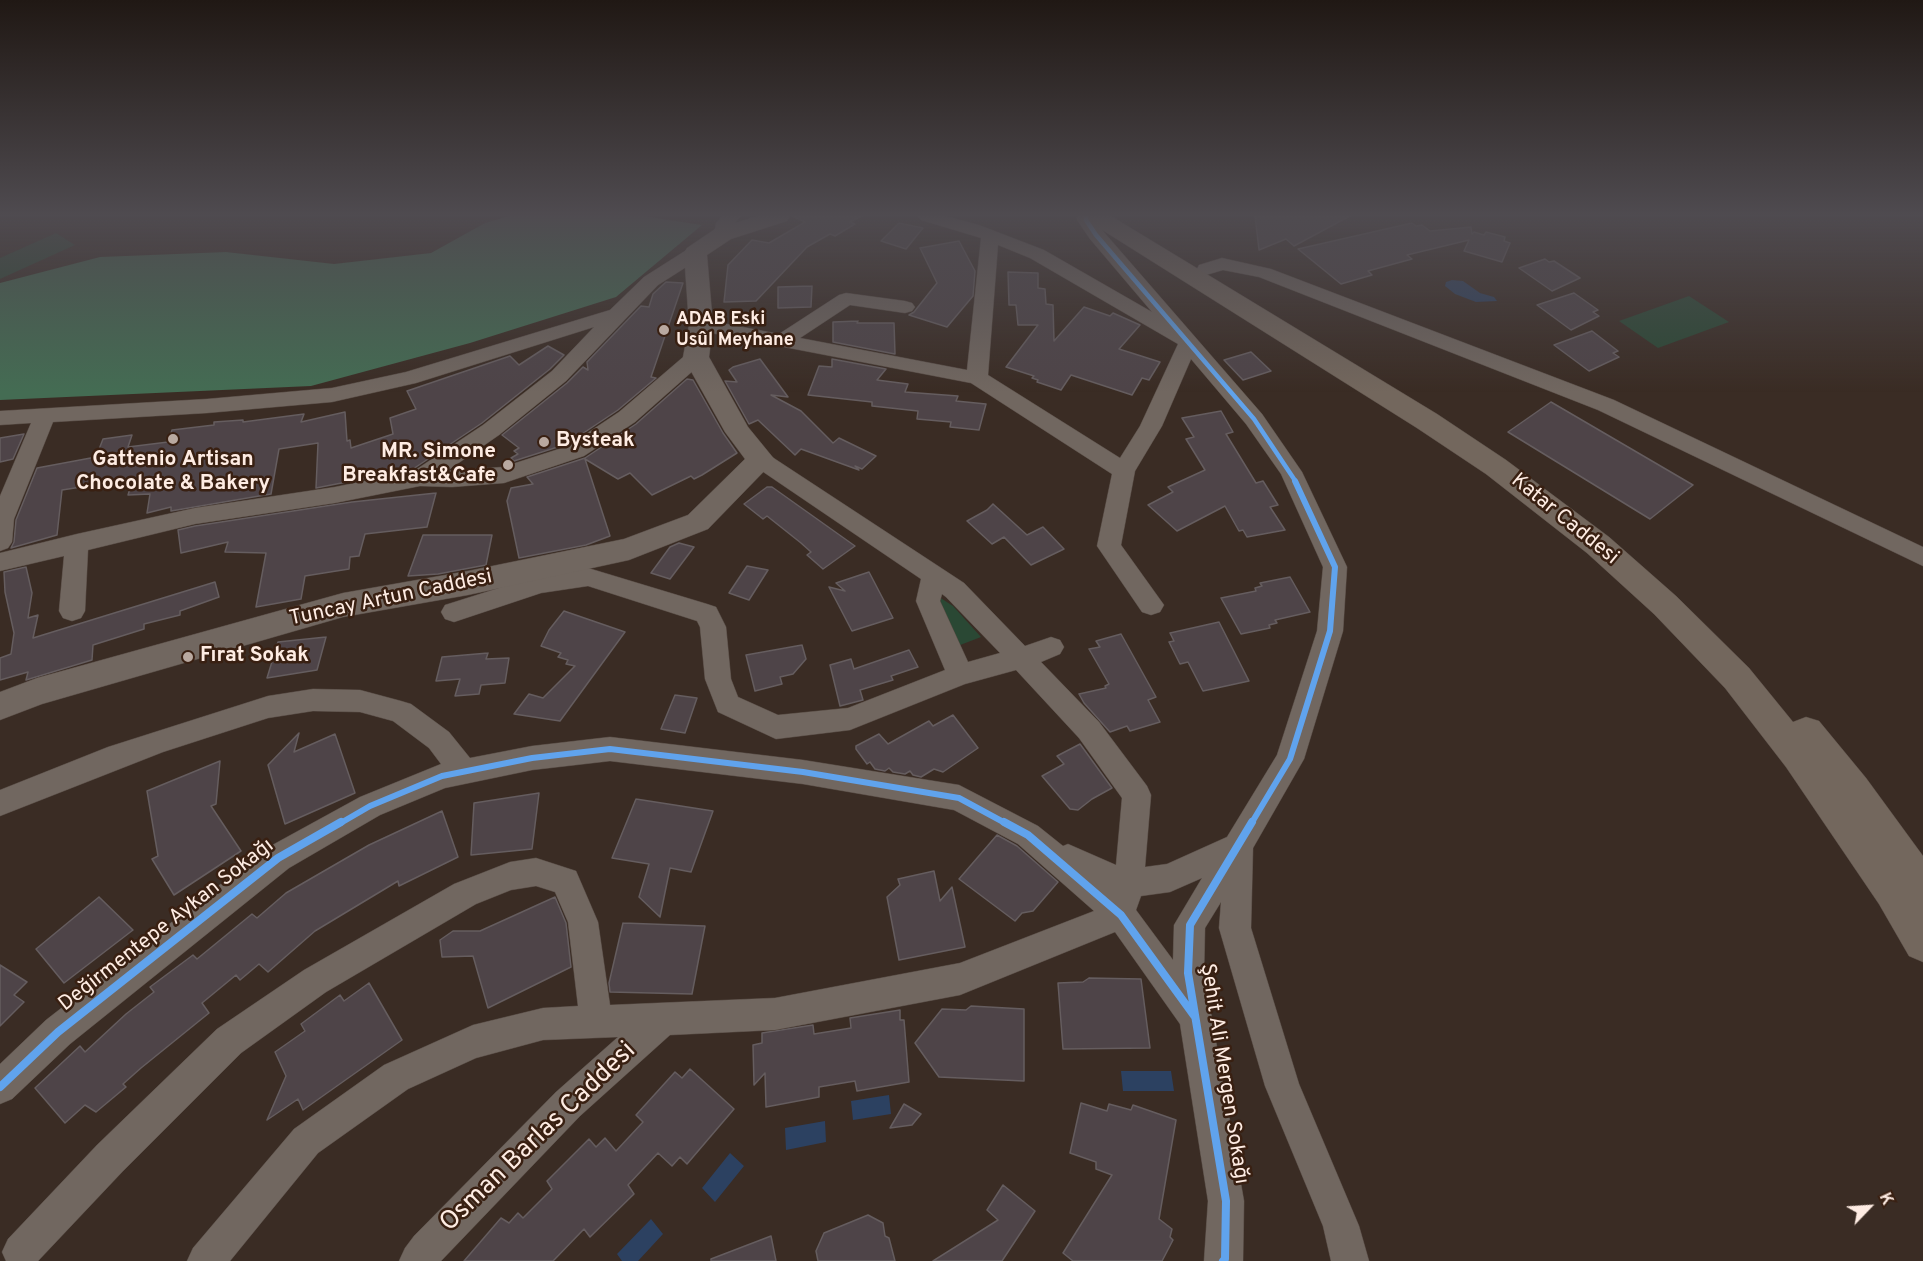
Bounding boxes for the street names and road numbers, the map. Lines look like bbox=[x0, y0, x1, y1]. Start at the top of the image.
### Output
street label: Katar Caddesi bbox=[1505, 469, 1623, 571]
street label: Tuncay Artun Caddesi bbox=[287, 565, 495, 633]
street label: Değirmentepe Aykan Sokağı bbox=[54, 834, 280, 1018]
street label: Şehit Ali Mergen Sokağı bbox=[1193, 962, 1253, 1186]
street label: Osman Barlas Caddesi bbox=[435, 1036, 643, 1240]

